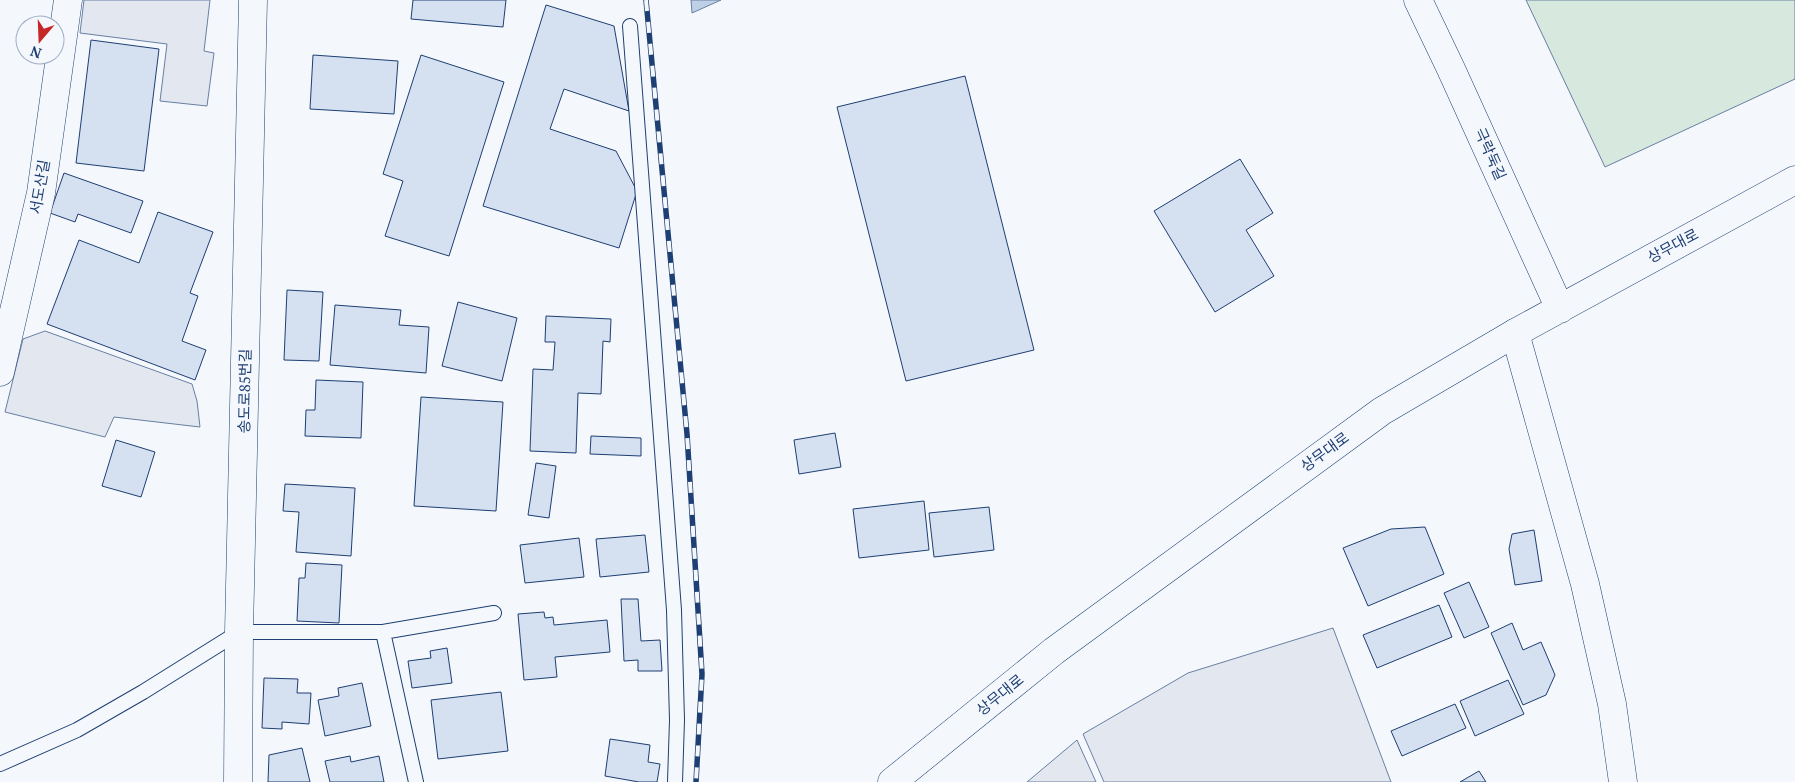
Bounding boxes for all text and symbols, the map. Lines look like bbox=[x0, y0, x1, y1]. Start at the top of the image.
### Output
north arrow bbox=[15, 15, 65, 65]
text: N bbox=[27, 42, 44, 63]
street label: 극락둑길 bbox=[1471, 124, 1511, 183]
street label: 서도산길 bbox=[24, 158, 54, 216]
street label: 상무대로 bbox=[1643, 223, 1702, 267]
street label: 송도로85번길 bbox=[233, 348, 255, 434]
street label: 상무대로 bbox=[1296, 427, 1353, 476]
street label: 상무대로 bbox=[972, 669, 1027, 719]

